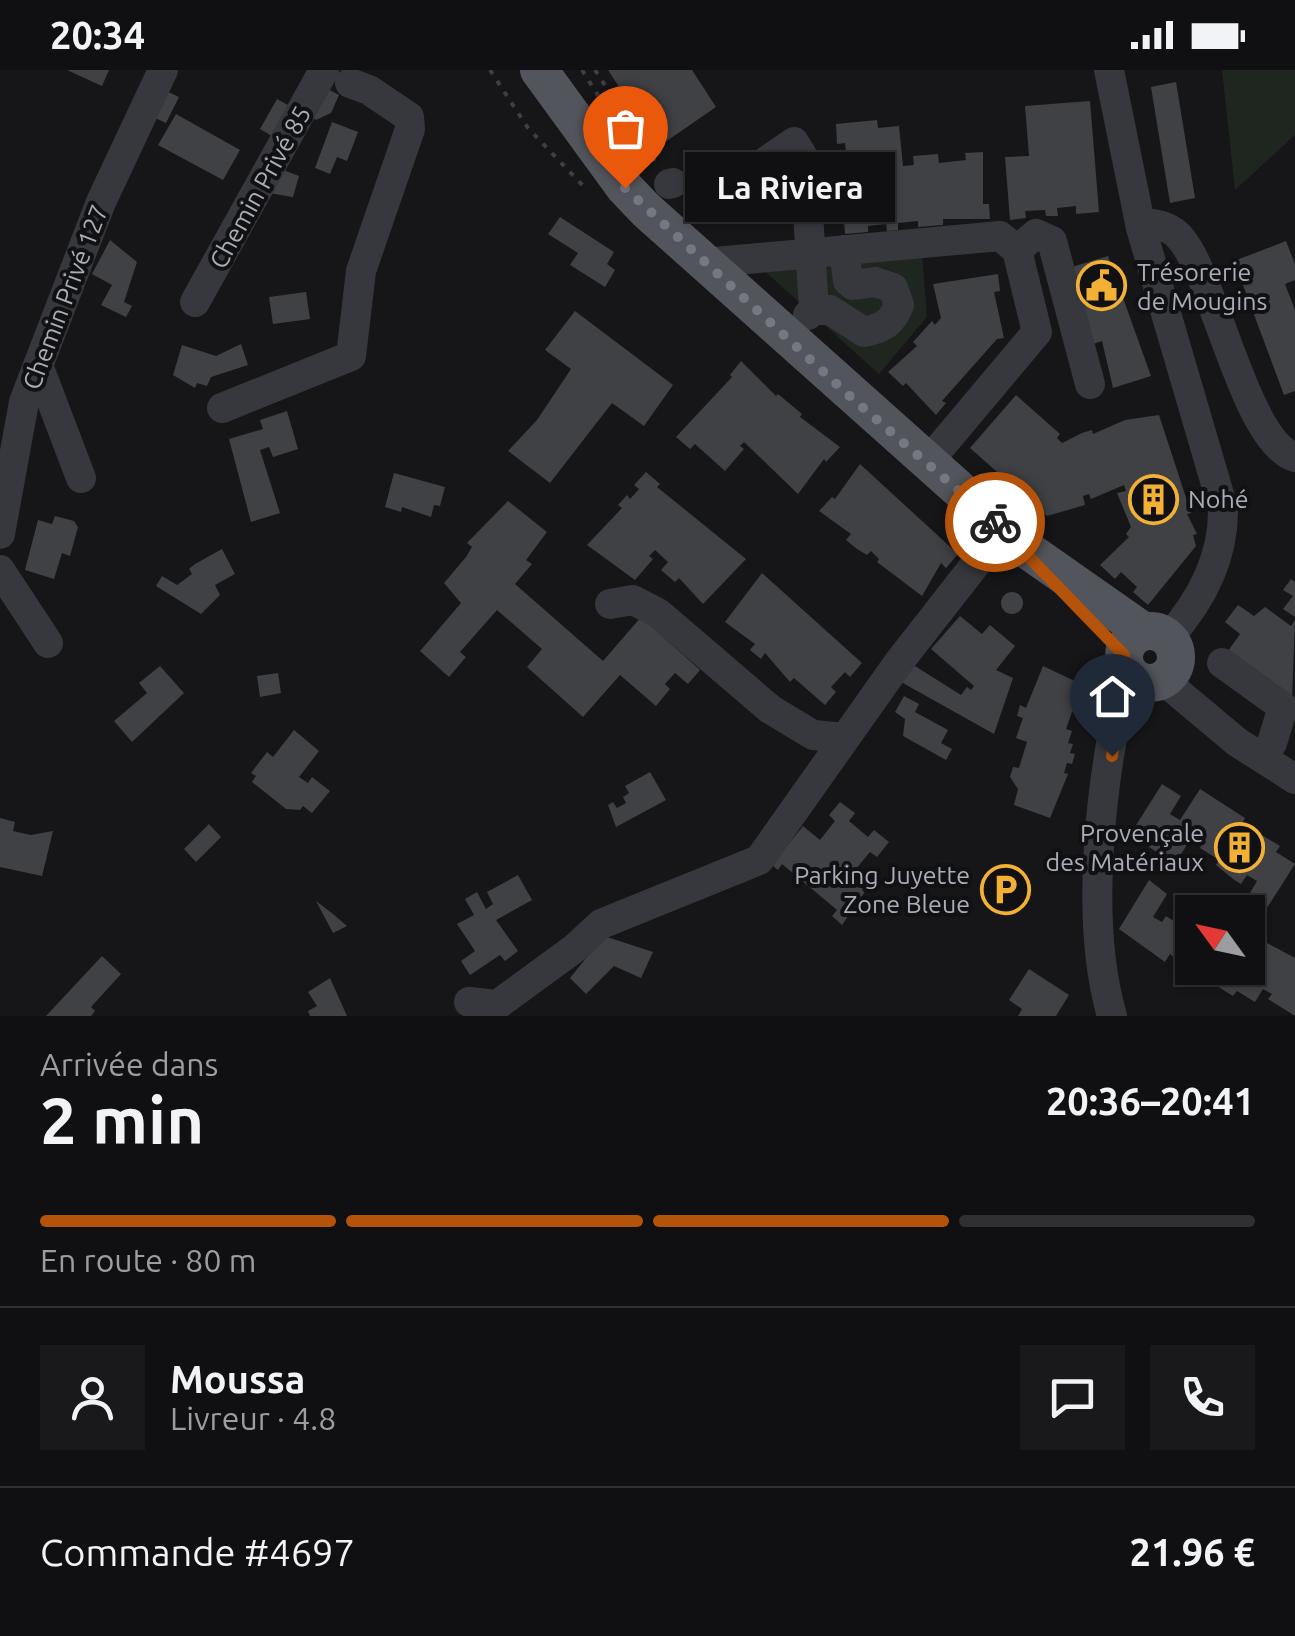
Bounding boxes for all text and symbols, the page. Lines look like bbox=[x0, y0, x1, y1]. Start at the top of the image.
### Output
text: 20:34 bbox=[50, 14, 145, 56]
pin bbox=[583, 86, 668, 189]
street label: Chemin Privé 85 bbox=[204, 101, 316, 273]
icon: bag bbox=[598, 101, 653, 156]
callout: La Riviera bbox=[685, 153, 895, 223]
text: La Riviera bbox=[716, 169, 864, 205]
street label: Chemin Privé 127 bbox=[17, 201, 113, 393]
place label: Trésorerie de Mougins bbox=[1137, 258, 1267, 315]
public building icon: Trésorerie de Mougins bbox=[1076, 260, 1128, 312]
courier bbox=[945, 472, 1045, 572]
building icon: Nohé bbox=[1127, 473, 1179, 525]
place label: Nohé bbox=[1188, 485, 1249, 513]
icon: bike bbox=[968, 495, 1023, 550]
pin bbox=[1070, 654, 1155, 757]
icon: home bbox=[1085, 669, 1140, 724]
place label: Provençale des Matériaux bbox=[1046, 819, 1204, 876]
building icon: Provençale des Matériaux bbox=[1213, 821, 1265, 873]
place label: Parking Juyette Zone Bleue bbox=[794, 861, 970, 918]
parking icon: Parking Juyette Zone Bleue bbox=[979, 863, 1031, 915]
north arrow bbox=[1175, 895, 1265, 985]
map controls bbox=[1175, 895, 1265, 985]
text: Arrivée dans bbox=[40, 1046, 218, 1082]
text: 20:36–20:41 bbox=[1046, 1080, 1255, 1122]
text: 2 min bbox=[40, 1083, 204, 1156]
text: En route · 80 m bbox=[40, 1242, 256, 1278]
button: person bbox=[40, 1345, 145, 1450]
button: chat bbox=[1020, 1345, 1125, 1450]
button: phone bbox=[1150, 1345, 1255, 1450]
text: Moussa bbox=[170, 1358, 305, 1400]
text: Livreur · 4.8 bbox=[170, 1400, 336, 1436]
text: Commande #4697 bbox=[40, 1531, 355, 1573]
text: 21.96 € bbox=[1129, 1531, 1255, 1573]

